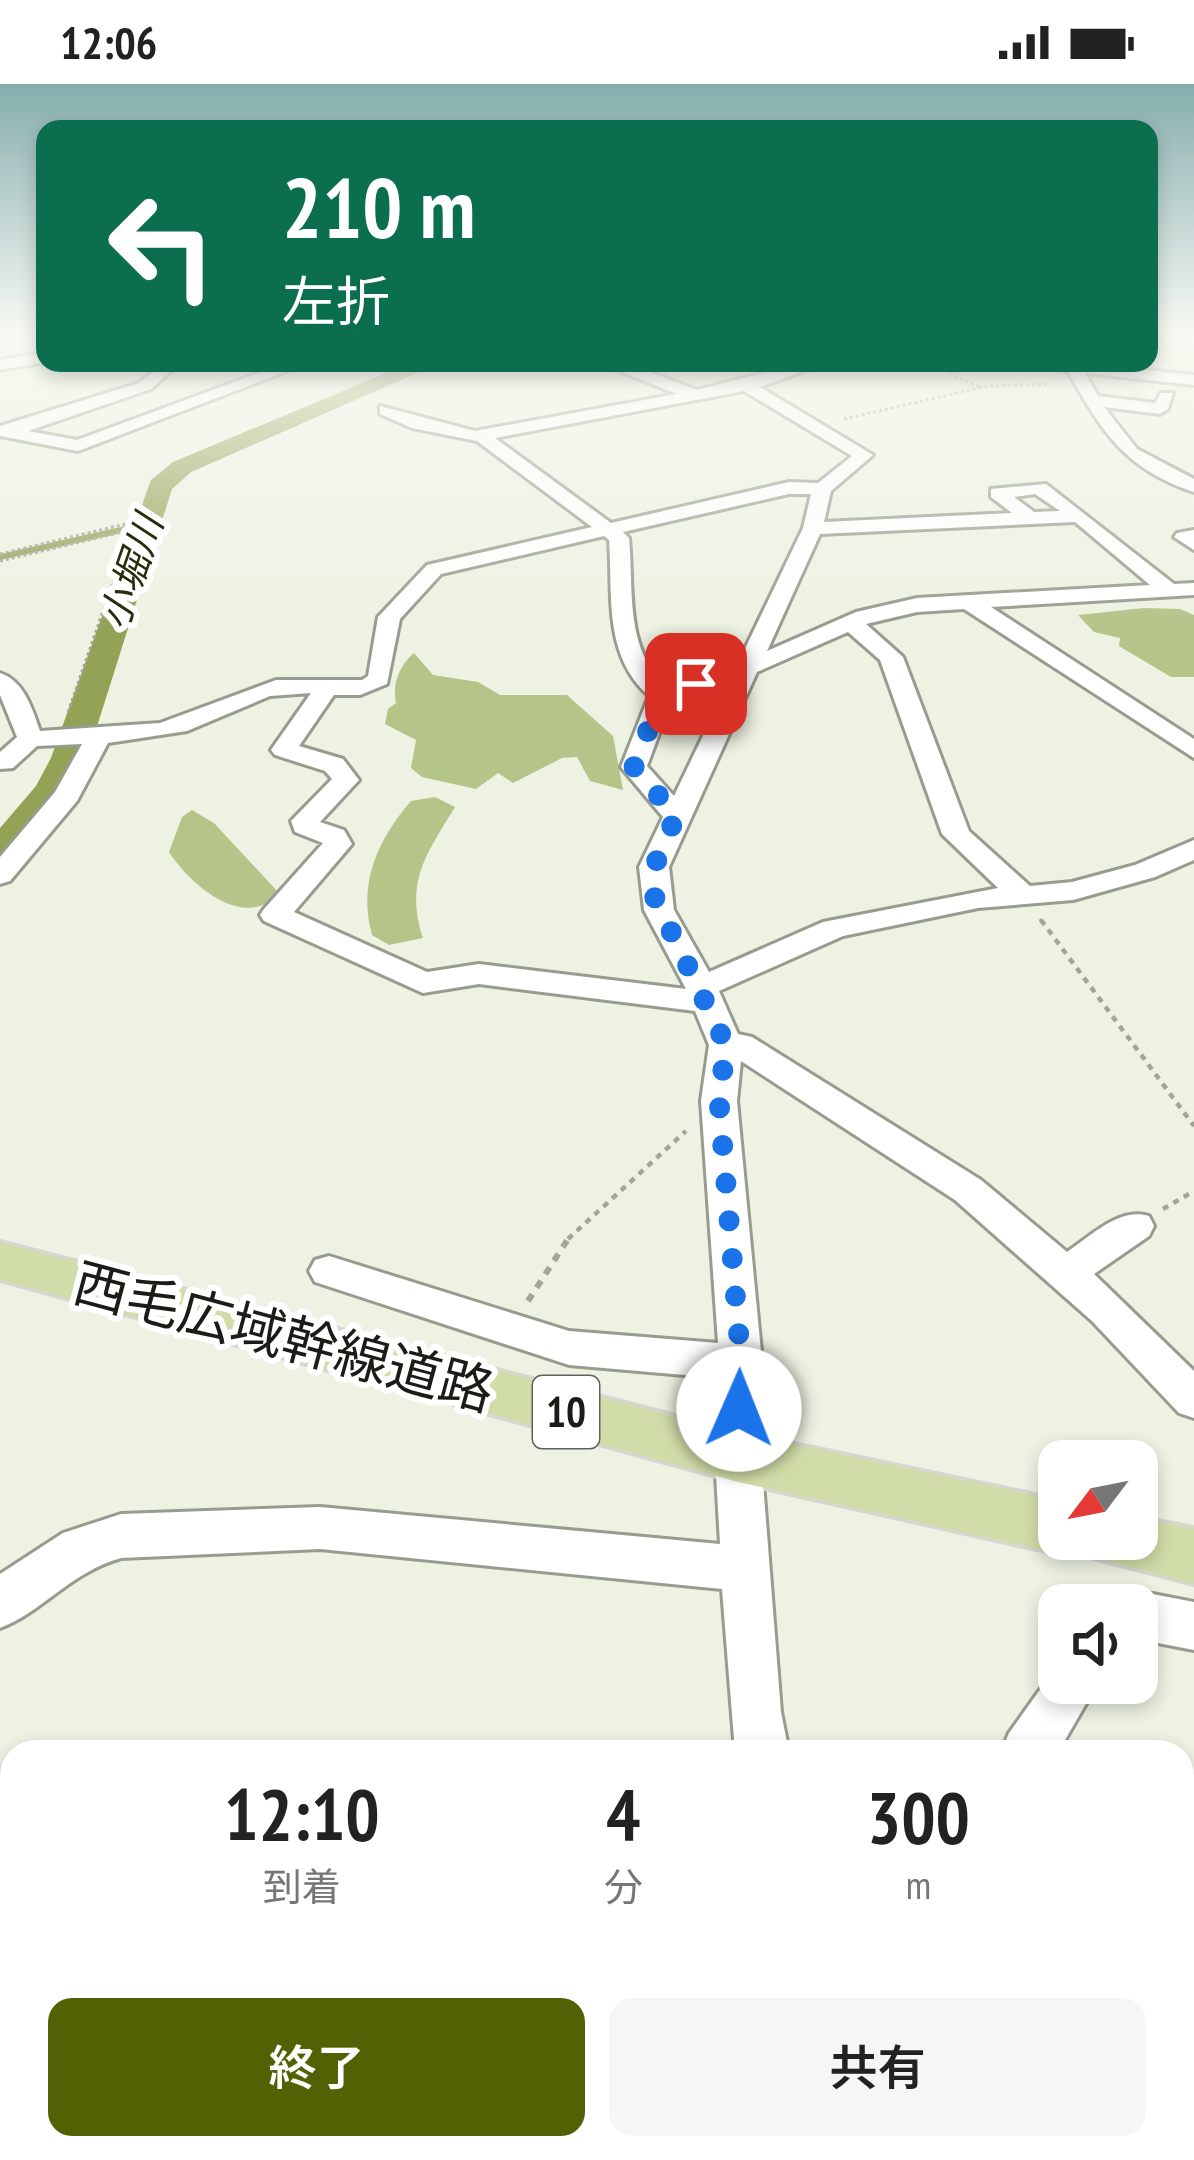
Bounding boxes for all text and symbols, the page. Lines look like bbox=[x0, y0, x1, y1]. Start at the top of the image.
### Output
text: 12:06 bbox=[60, 13, 157, 71]
text: 210 m bbox=[282, 152, 475, 261]
icon: left bbox=[84, 168, 240, 324]
text: 左折 bbox=[282, 266, 390, 336]
water label: 小堀川 bbox=[87, 504, 175, 635]
pin bbox=[645, 633, 747, 735]
icon: arrive bbox=[663, 651, 729, 717]
street label: 西毛広域幹線道路 bbox=[67, 1246, 502, 1426]
position arrow bbox=[676, 1346, 802, 1472]
road number: 10 bbox=[533, 1376, 599, 1448]
north arrow bbox=[1038, 1440, 1158, 1560]
map controls bbox=[1038, 1440, 1158, 1704]
button: sound bbox=[1038, 1584, 1158, 1704]
text: 12:10 bbox=[224, 1767, 380, 1860]
text: 4 bbox=[606, 1767, 640, 1860]
text: 300 bbox=[867, 1770, 970, 1863]
text: m bbox=[906, 1859, 931, 1910]
text: 到着 bbox=[263, 1861, 341, 1912]
text: 分 bbox=[604, 1861, 643, 1912]
button: 終了 bbox=[48, 1998, 585, 2136]
button: 共有 bbox=[609, 1998, 1146, 2136]

